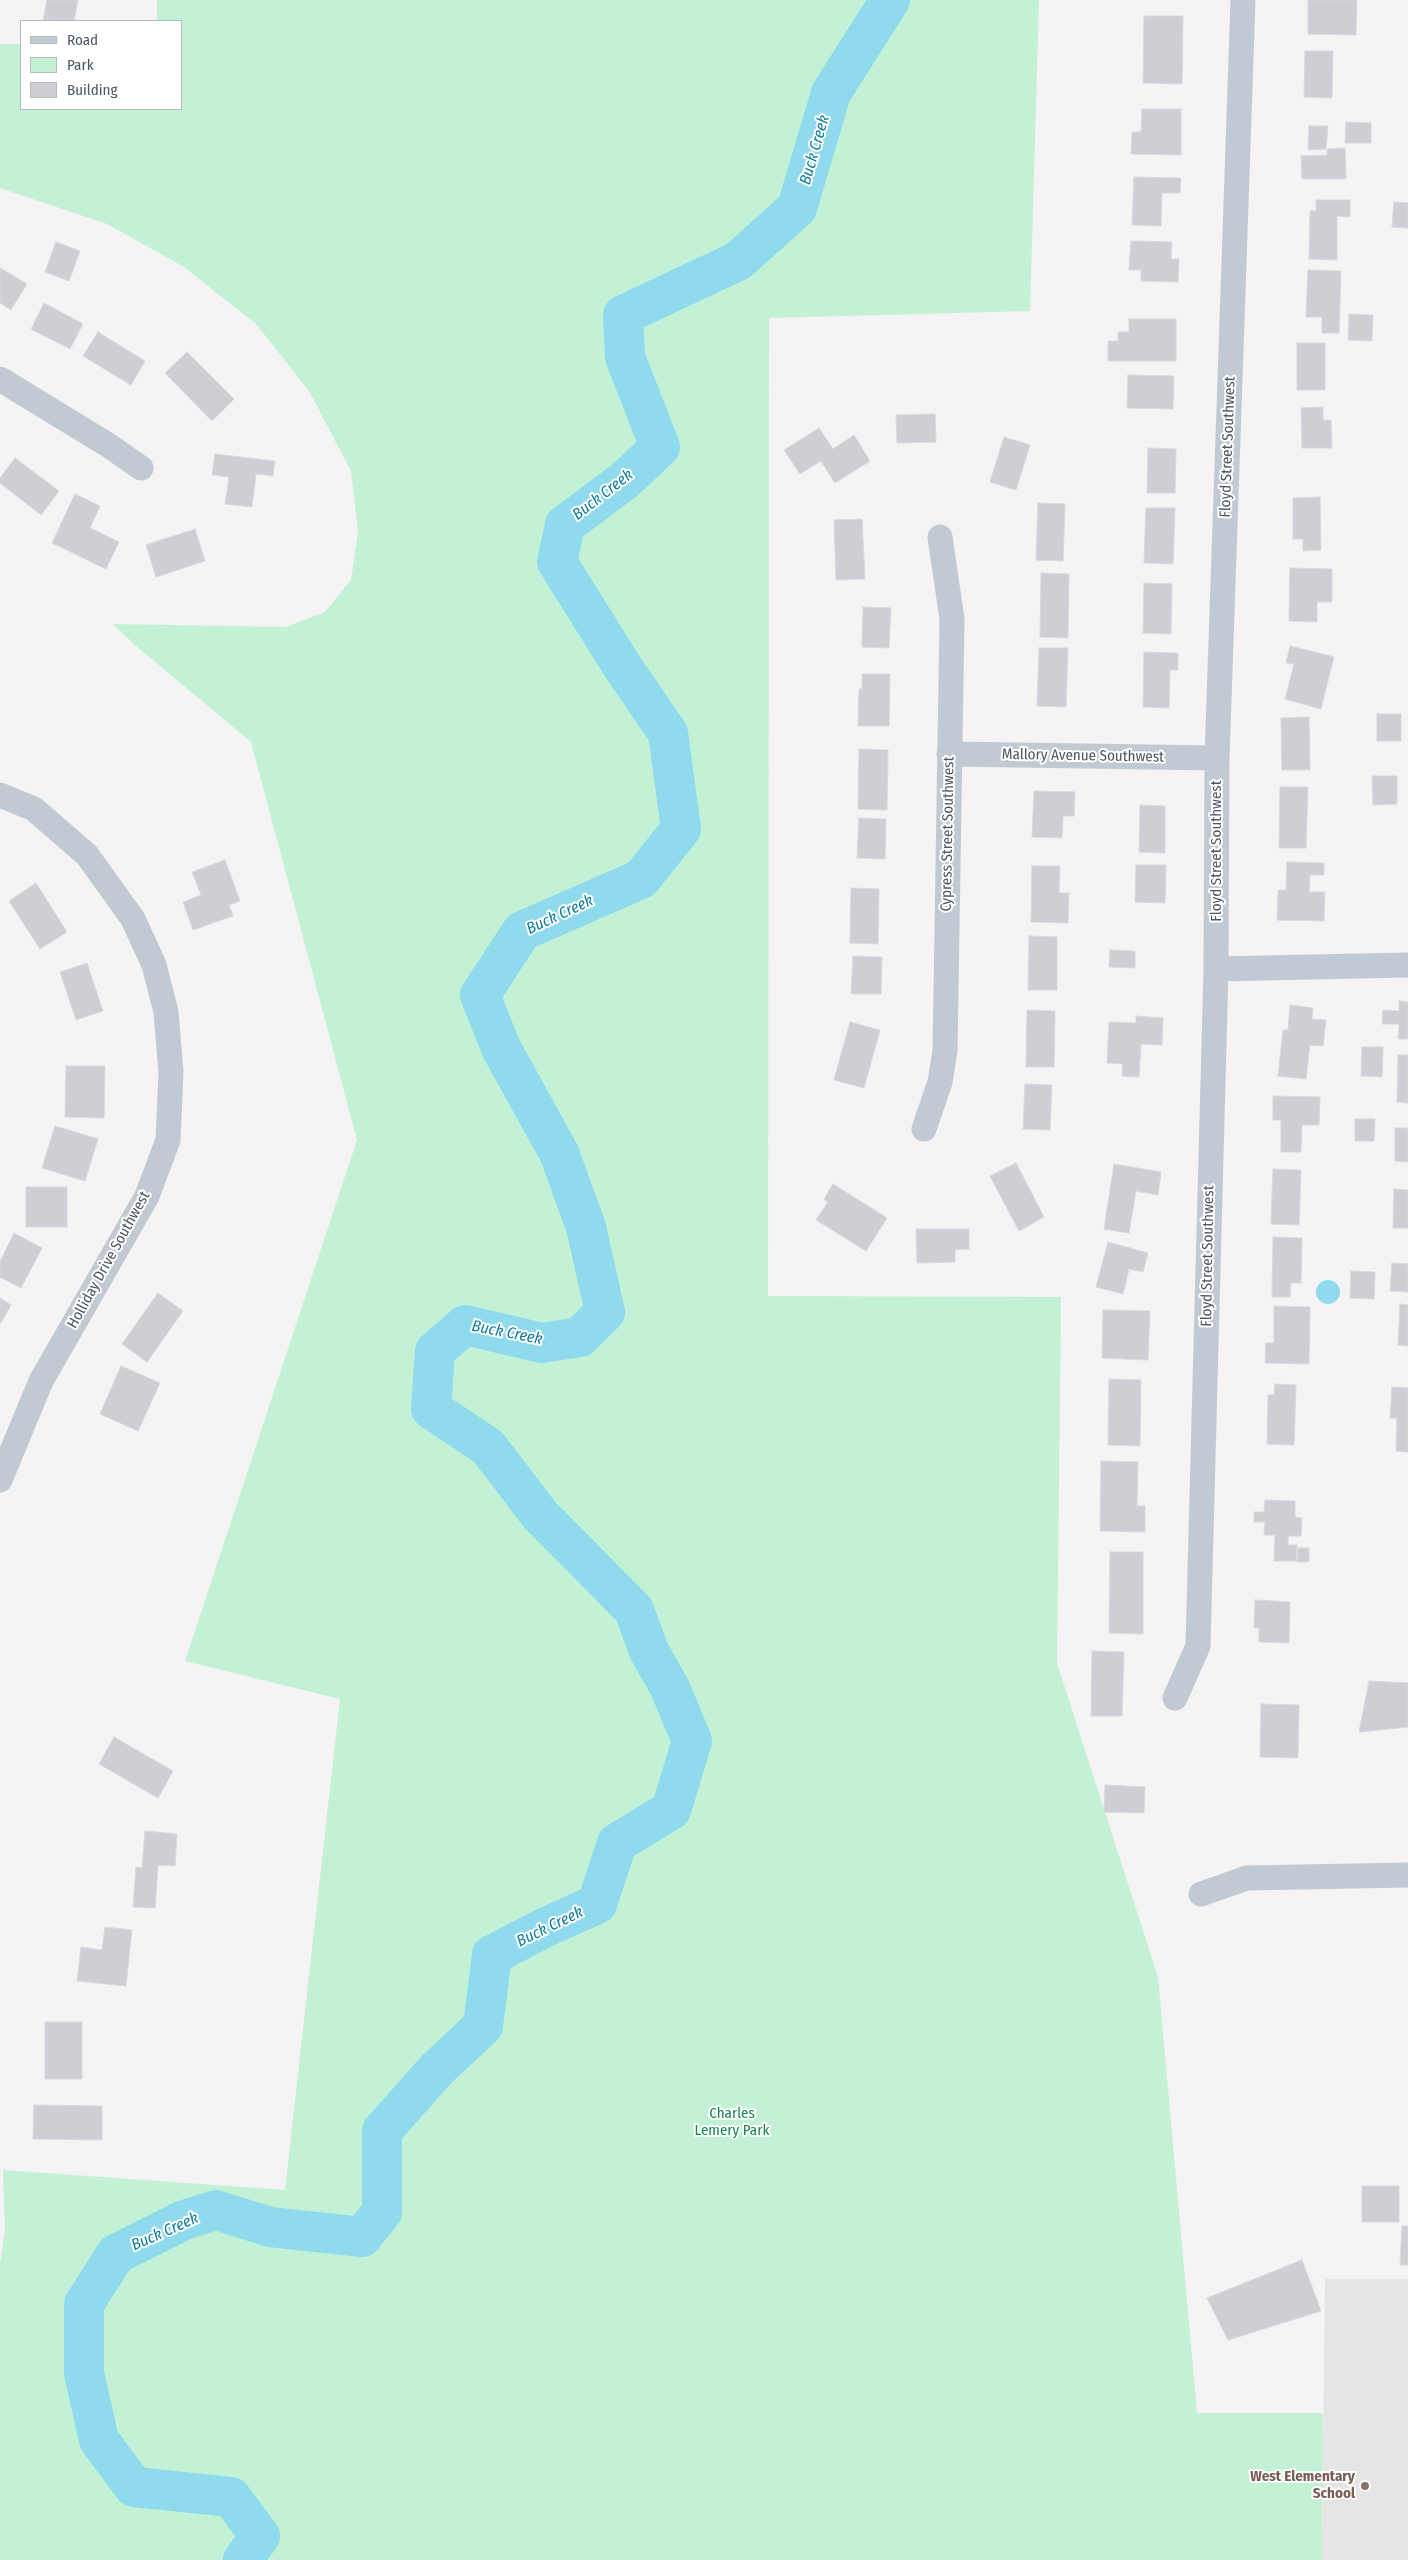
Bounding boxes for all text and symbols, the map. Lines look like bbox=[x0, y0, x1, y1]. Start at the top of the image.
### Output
legend bbox=[20, 20, 182, 110]
text: Road bbox=[67, 31, 98, 49]
text: Park bbox=[67, 56, 94, 74]
text: Building bbox=[67, 81, 118, 99]
water label: Buck Creek bbox=[796, 113, 834, 187]
street label: Floyd Street Southwest bbox=[1217, 376, 1239, 518]
water label: Buck Creek bbox=[569, 465, 637, 525]
street label: Mallory Avenue Southwest bbox=[1002, 746, 1164, 766]
street label: Cypress Street Southwest bbox=[938, 756, 958, 912]
street label: Floyd Street Southwest bbox=[1208, 780, 1226, 922]
water label: Buck Creek bbox=[524, 891, 596, 939]
street label: Floyd Street Southwest bbox=[1198, 1185, 1218, 1327]
street label: Holliday Drive Southwest bbox=[64, 1188, 154, 1332]
water label: Buck Creek bbox=[470, 1317, 544, 1349]
water label: Buck Creek bbox=[514, 1903, 586, 1951]
park label: Charles Lemery Park bbox=[695, 2105, 769, 2140]
water label: Buck Creek bbox=[128, 2209, 202, 2255]
place label: West Elementary School bbox=[1250, 2468, 1355, 2503]
marker: West Elementary School bbox=[1359, 2480, 1371, 2492]

